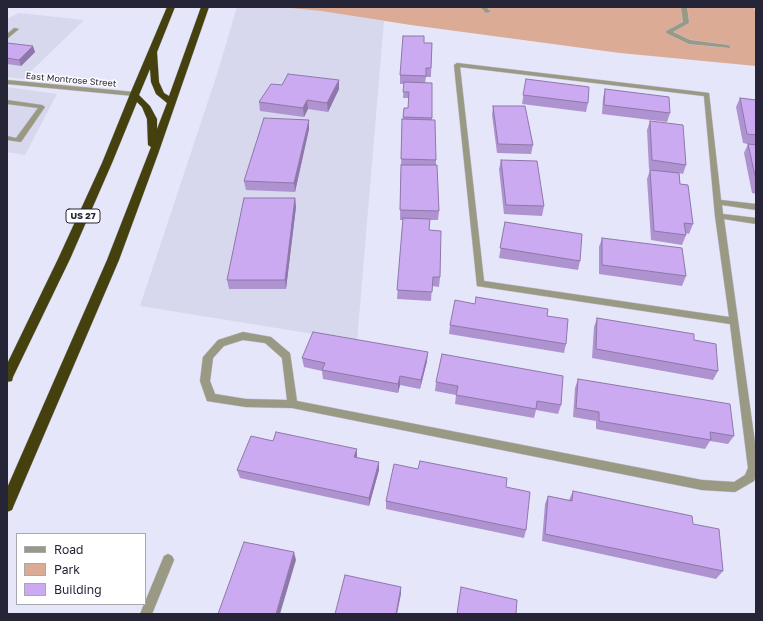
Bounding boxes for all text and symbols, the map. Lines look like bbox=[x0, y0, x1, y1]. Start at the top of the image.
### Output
street label: East Montrose Street bbox=[25, 71, 117, 89]
road number: US 27 bbox=[66, 209, 100, 223]
legend bbox=[16, 533, 146, 605]
text: Road bbox=[54, 542, 83, 557]
text: Park bbox=[54, 562, 80, 577]
text: Building bbox=[54, 582, 102, 597]

